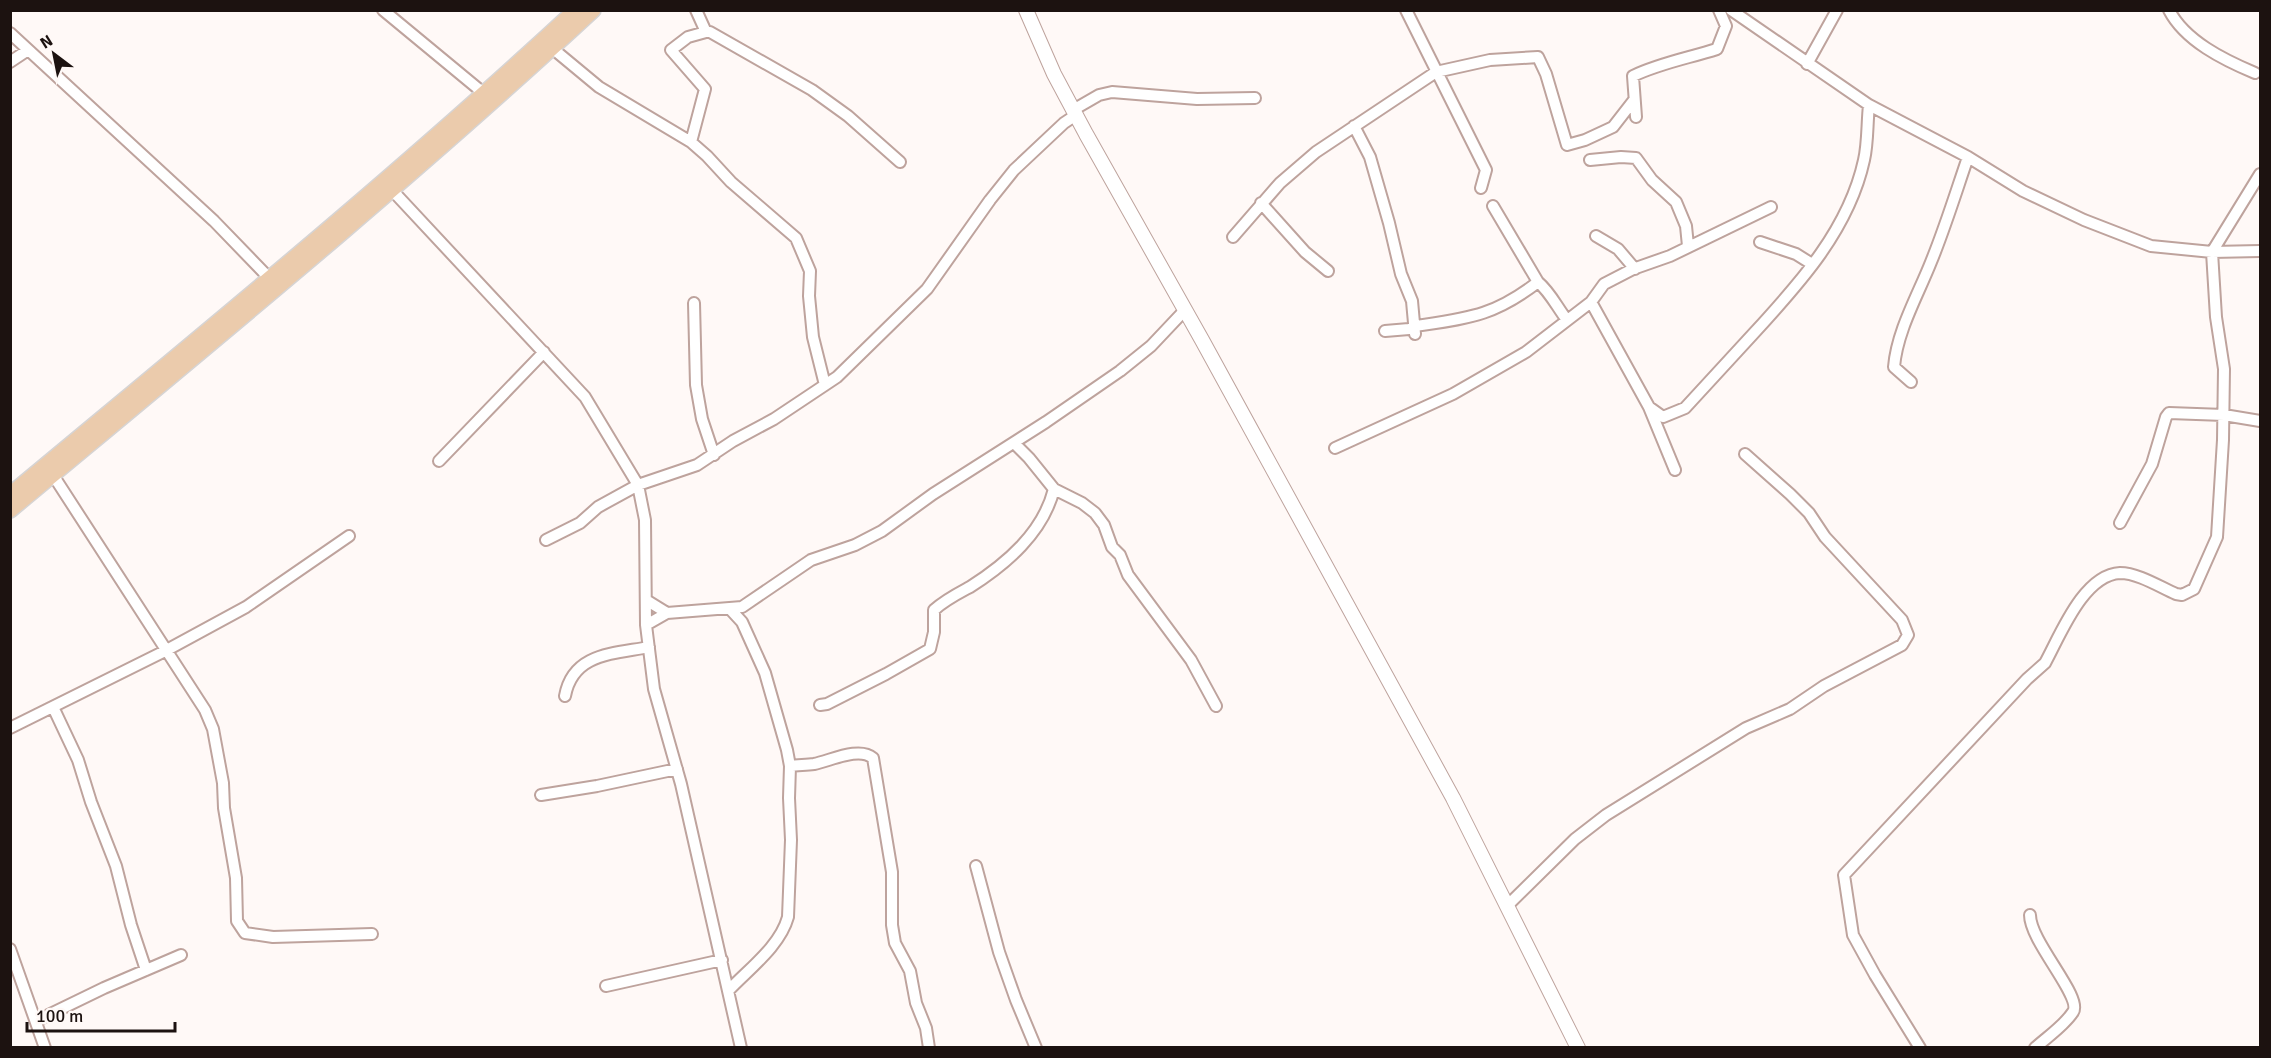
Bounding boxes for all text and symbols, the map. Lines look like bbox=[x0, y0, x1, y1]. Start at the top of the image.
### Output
north arrow bbox=[24, 24, 84, 84]
text: N bbox=[37, 31, 57, 54]
scale bar bbox=[27, 995, 176, 1033]
text: 100 m bbox=[36, 1005, 83, 1027]

